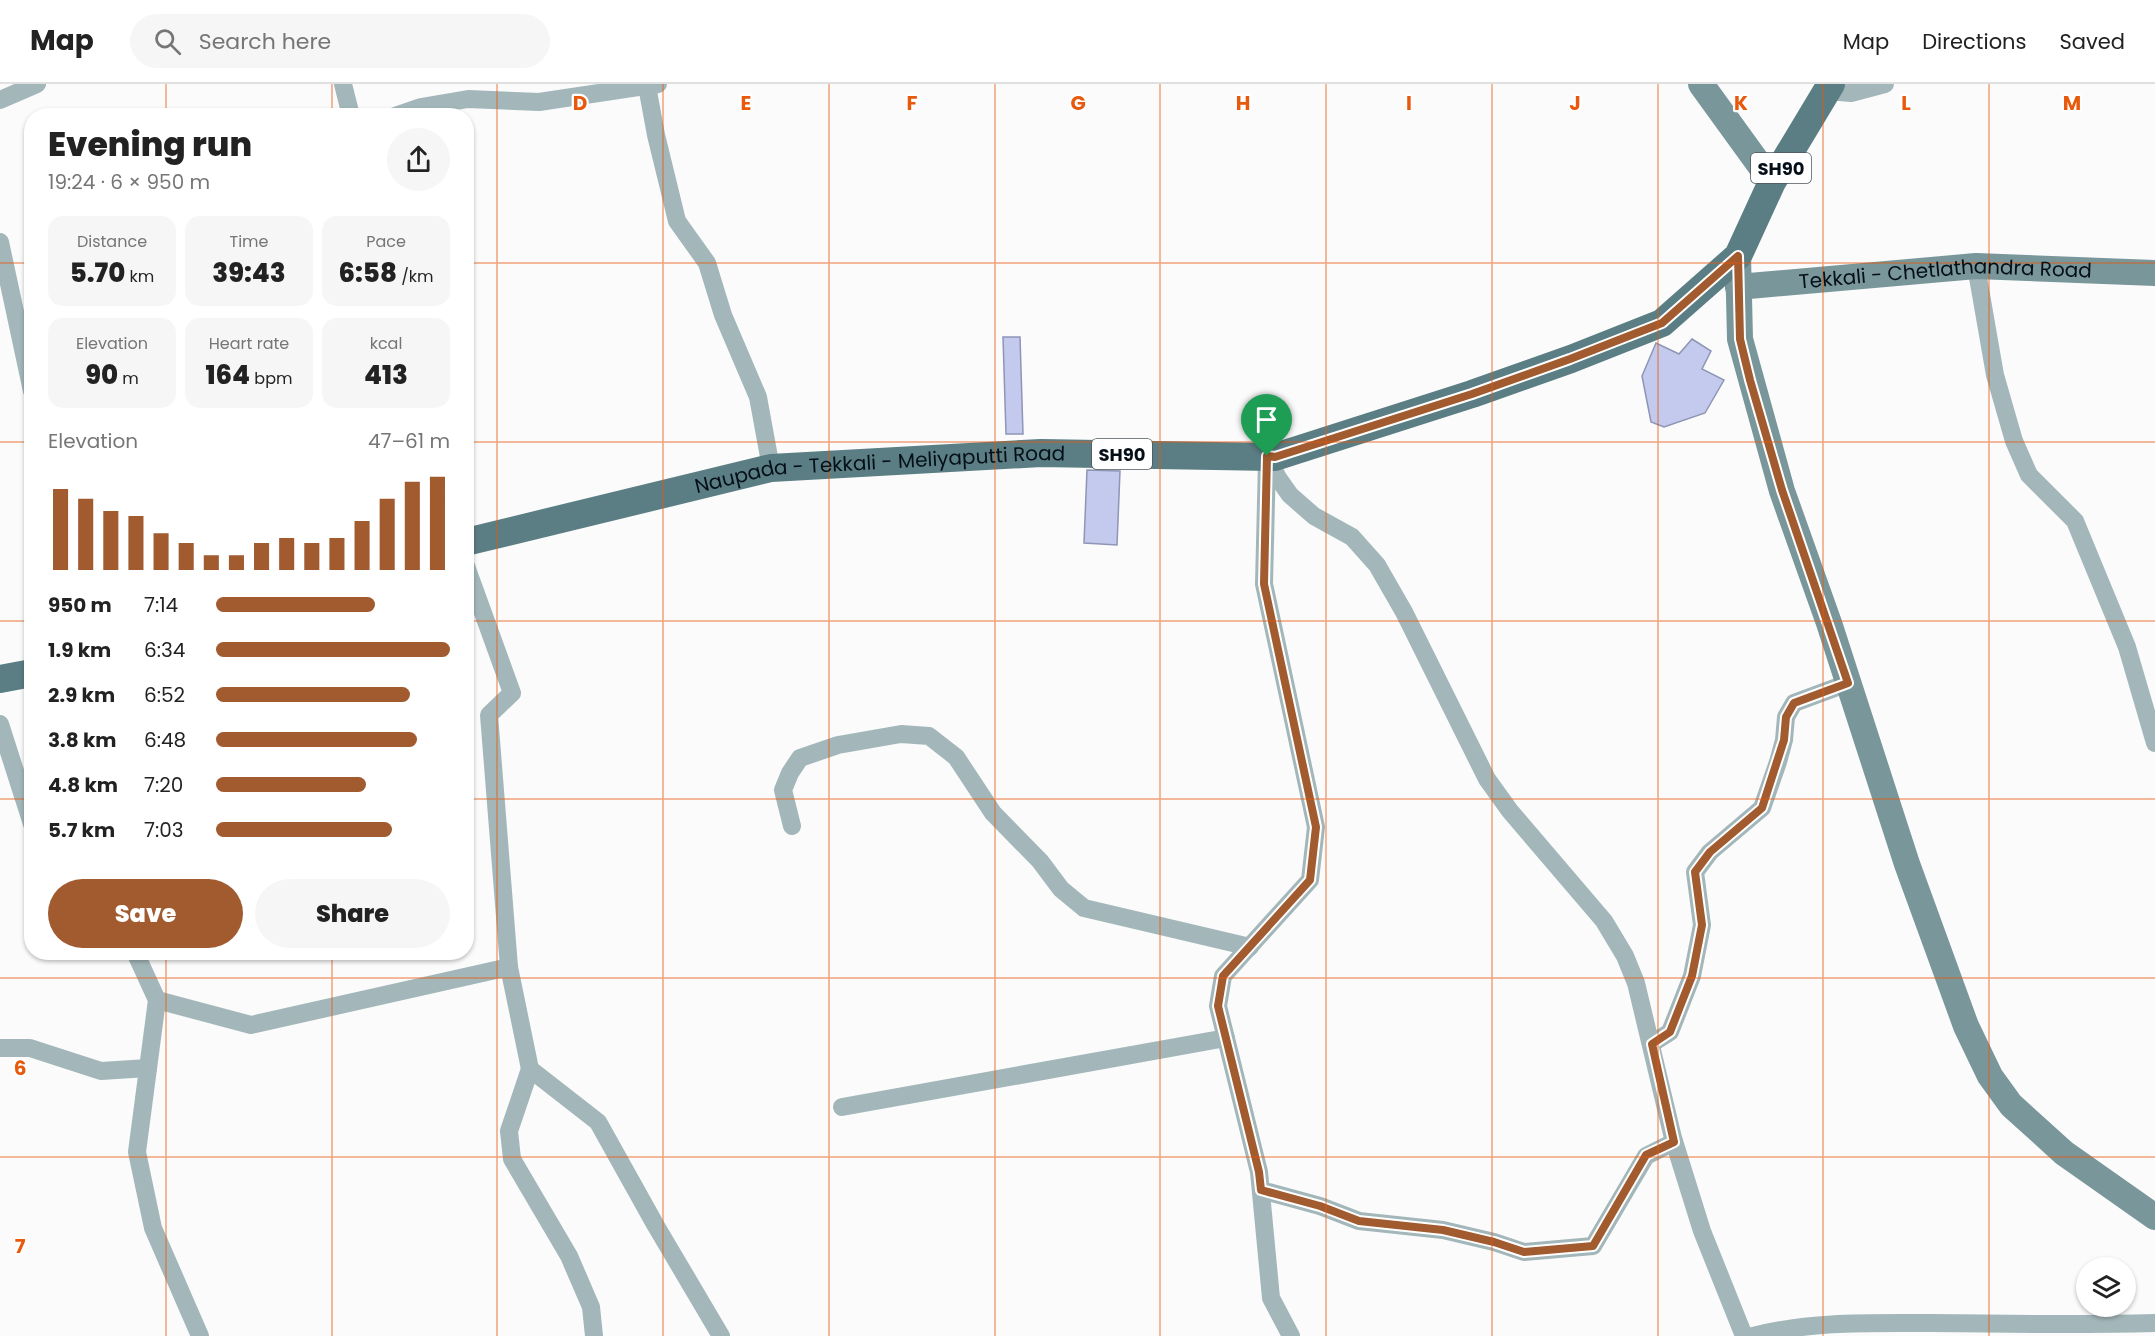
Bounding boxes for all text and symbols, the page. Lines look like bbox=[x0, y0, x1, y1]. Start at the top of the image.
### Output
search box bbox=[130, 14, 550, 68]
text: Map bbox=[30, 21, 94, 60]
icon: search bbox=[151, 25, 184, 58]
text: Search here bbox=[199, 26, 331, 57]
text: Map bbox=[1843, 27, 1889, 56]
text: Directions bbox=[1922, 27, 2026, 56]
text: Saved bbox=[2059, 27, 2125, 56]
text: D bbox=[573, 89, 587, 117]
text: E bbox=[741, 89, 751, 117]
text: F bbox=[907, 89, 918, 117]
text: G bbox=[1070, 89, 1086, 117]
text: H bbox=[1236, 89, 1250, 117]
text: I bbox=[1406, 89, 1412, 117]
text: J bbox=[1569, 89, 1581, 117]
text: K bbox=[1734, 89, 1748, 117]
text: L bbox=[1901, 89, 1911, 117]
text: M bbox=[2063, 89, 2081, 117]
text: Evening run bbox=[48, 121, 252, 168]
button: share bbox=[387, 128, 450, 191]
road number: SH90 bbox=[1751, 153, 1811, 183]
text: 19:24 · 6 × 950 m bbox=[48, 168, 210, 196]
text: Distance bbox=[77, 230, 147, 253]
text: Time bbox=[230, 230, 269, 253]
text: Pace bbox=[366, 230, 406, 253]
street label: Tekkali - Chetlathandra Road bbox=[1798, 252, 2092, 296]
text: 5.70 bbox=[70, 255, 125, 291]
text: 39:43 bbox=[212, 255, 286, 291]
text: 6:58 bbox=[339, 255, 397, 291]
text: km bbox=[125, 265, 154, 288]
text: /km bbox=[397, 265, 433, 288]
text: Elevation bbox=[76, 332, 148, 355]
text: Heart rate bbox=[209, 332, 289, 355]
text: kcal bbox=[370, 332, 402, 355]
text: 90 bbox=[85, 357, 118, 393]
text: 164 bbox=[206, 357, 250, 393]
text: 413 bbox=[364, 357, 408, 393]
text: m bbox=[118, 367, 139, 390]
text: bpm bbox=[250, 367, 292, 390]
pin bbox=[1241, 394, 1292, 456]
icon: arrive bbox=[1250, 403, 1283, 436]
text: Elevation bbox=[48, 427, 138, 455]
text: 47–61 m bbox=[368, 427, 450, 455]
street label: Naupada - Tekkali - Meliyaputti Road bbox=[692, 439, 1065, 500]
road number: SH90 bbox=[1092, 439, 1152, 469]
text: 950 m bbox=[48, 591, 112, 619]
text: 7:14 bbox=[144, 591, 178, 619]
text: 1.9 km bbox=[48, 636, 111, 664]
text: 6:34 bbox=[144, 636, 185, 664]
text: 2.9 km bbox=[48, 681, 115, 709]
text: 6:52 bbox=[144, 681, 185, 709]
text: 3.8 km bbox=[48, 726, 116, 754]
text: 6:48 bbox=[144, 726, 186, 754]
text: 4.8 km bbox=[48, 771, 118, 799]
text: 7:20 bbox=[144, 771, 183, 799]
text: 5.7 km bbox=[48, 816, 115, 844]
text: 7:03 bbox=[144, 816, 184, 844]
button: Save bbox=[48, 879, 243, 948]
button: Share bbox=[255, 879, 450, 948]
text: 6 bbox=[14, 1054, 26, 1082]
text: 7 bbox=[15, 1232, 26, 1260]
map controls bbox=[2076, 1257, 2136, 1317]
button: layers bbox=[2076, 1257, 2136, 1317]

